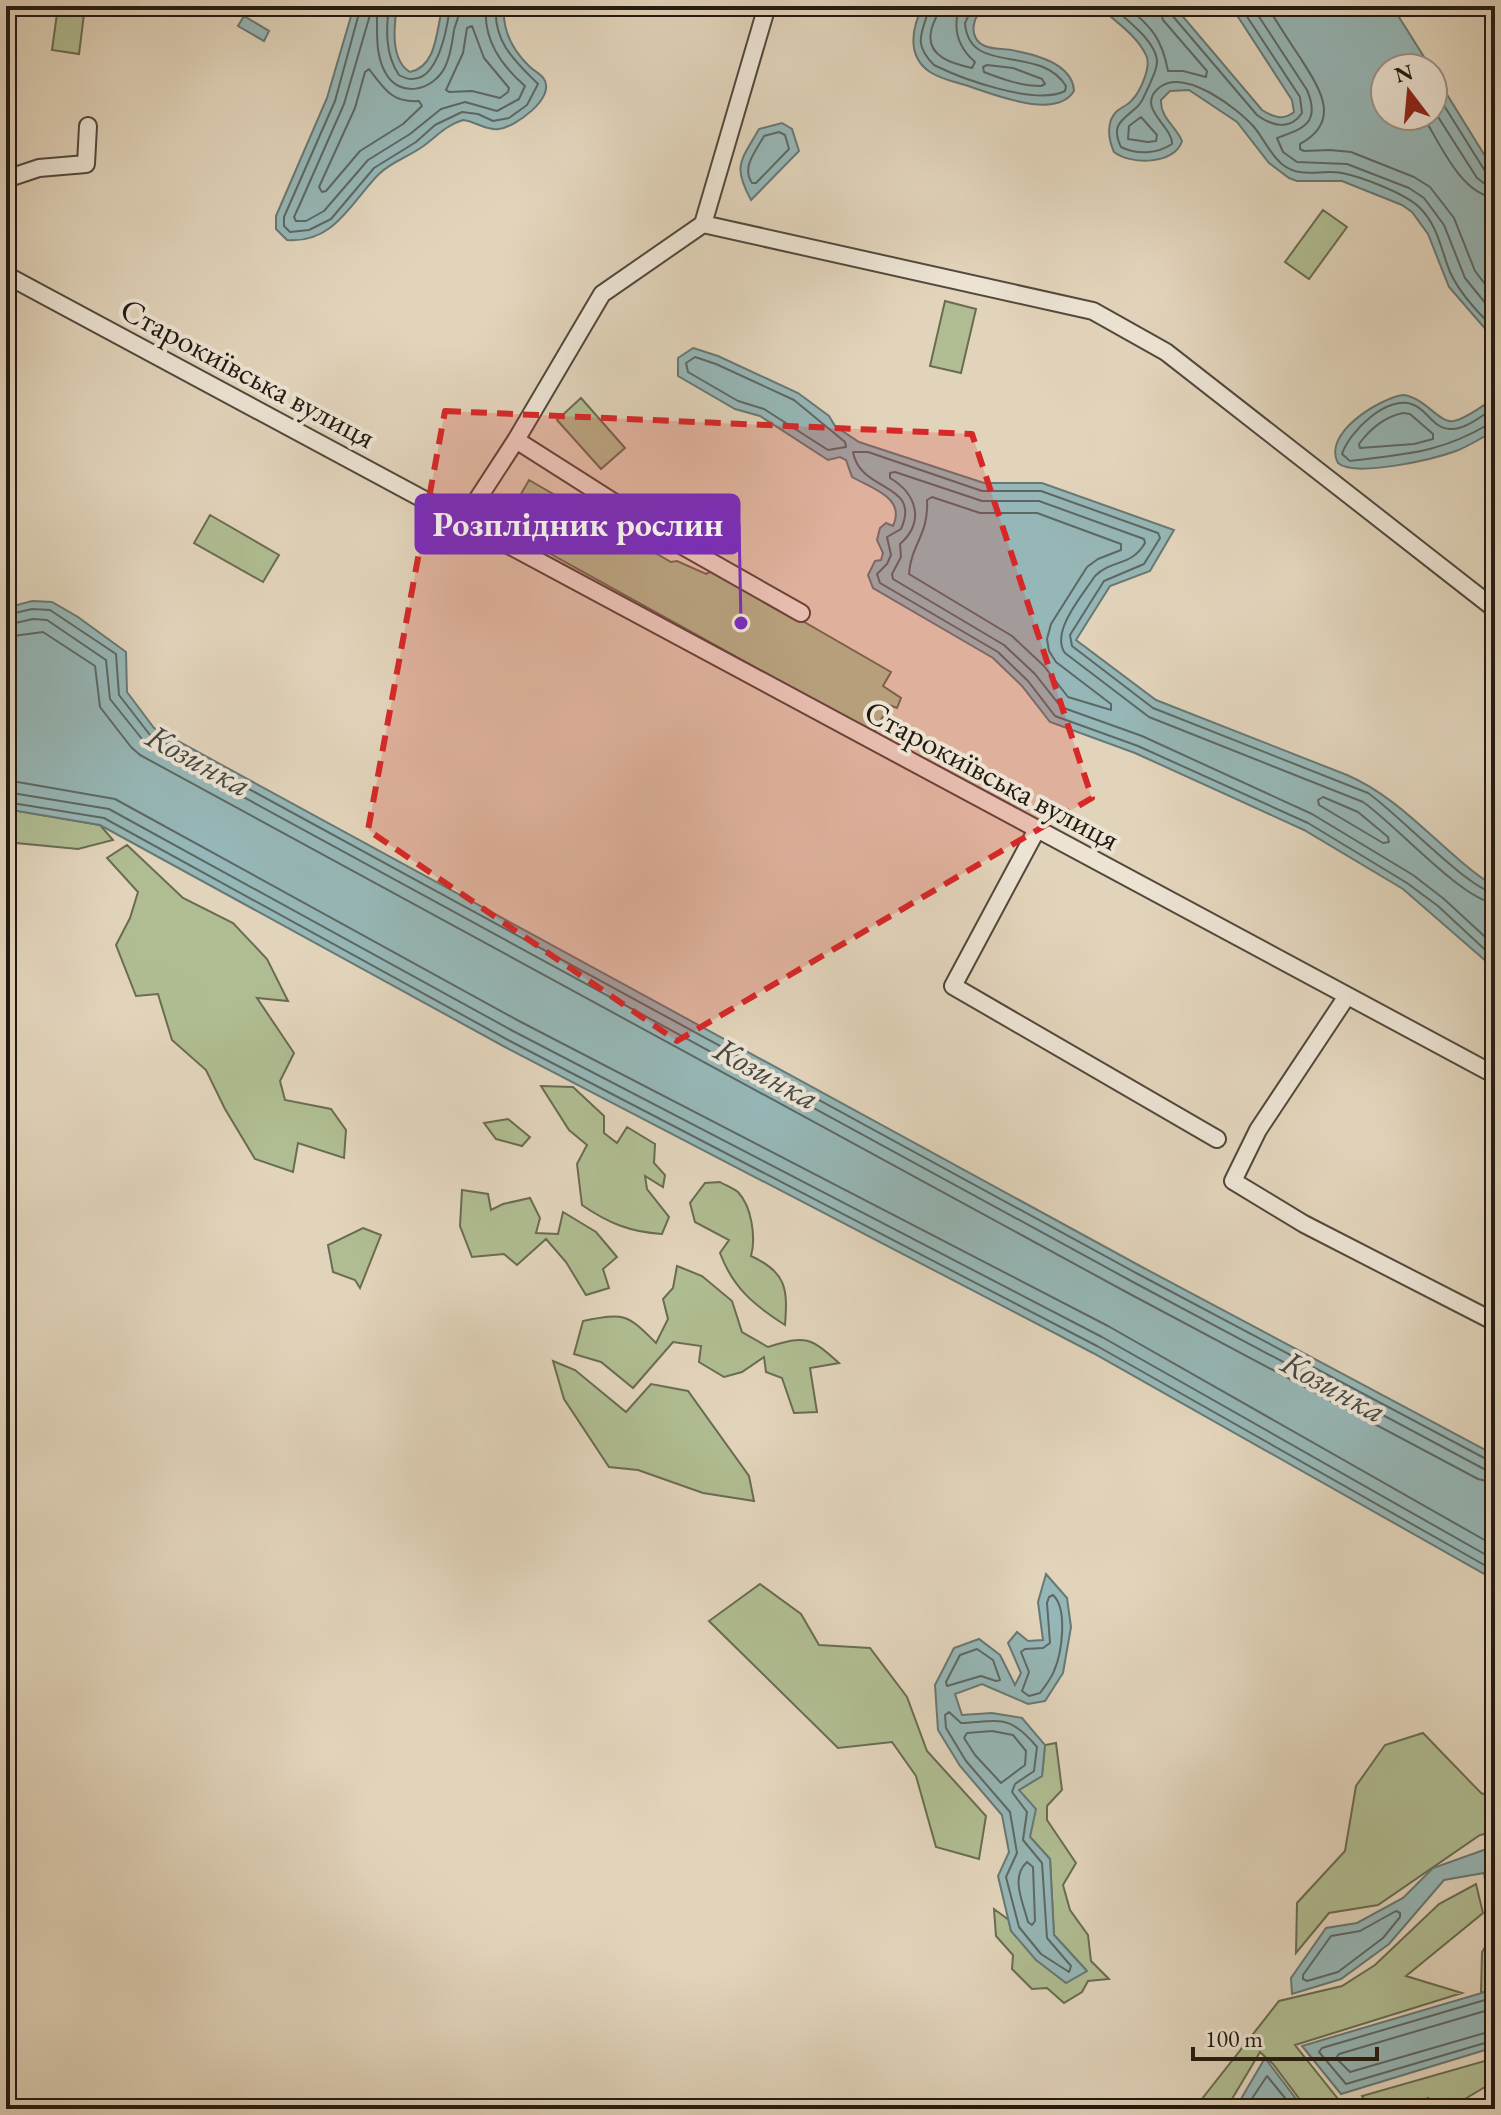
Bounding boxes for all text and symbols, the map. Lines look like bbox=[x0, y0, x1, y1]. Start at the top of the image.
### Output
north arrow bbox=[1369, 52, 1449, 132]
text: N bbox=[1391, 57, 1416, 90]
street label: Старокиївська вулиця bbox=[113, 288, 383, 458]
callout: Розплідник рослин bbox=[416, 495, 739, 553]
text: Розплідник рослин bbox=[433, 502, 723, 546]
street label: Старокиївська вулиця bbox=[857, 690, 1127, 860]
water label: Козинка bbox=[138, 713, 259, 807]
water label: Козинка bbox=[706, 1026, 827, 1120]
water label: Козинка bbox=[1273, 1339, 1394, 1433]
scale bar bbox=[1193, 2011, 1377, 2061]
text: 100 m bbox=[1205, 2023, 1263, 2054]

